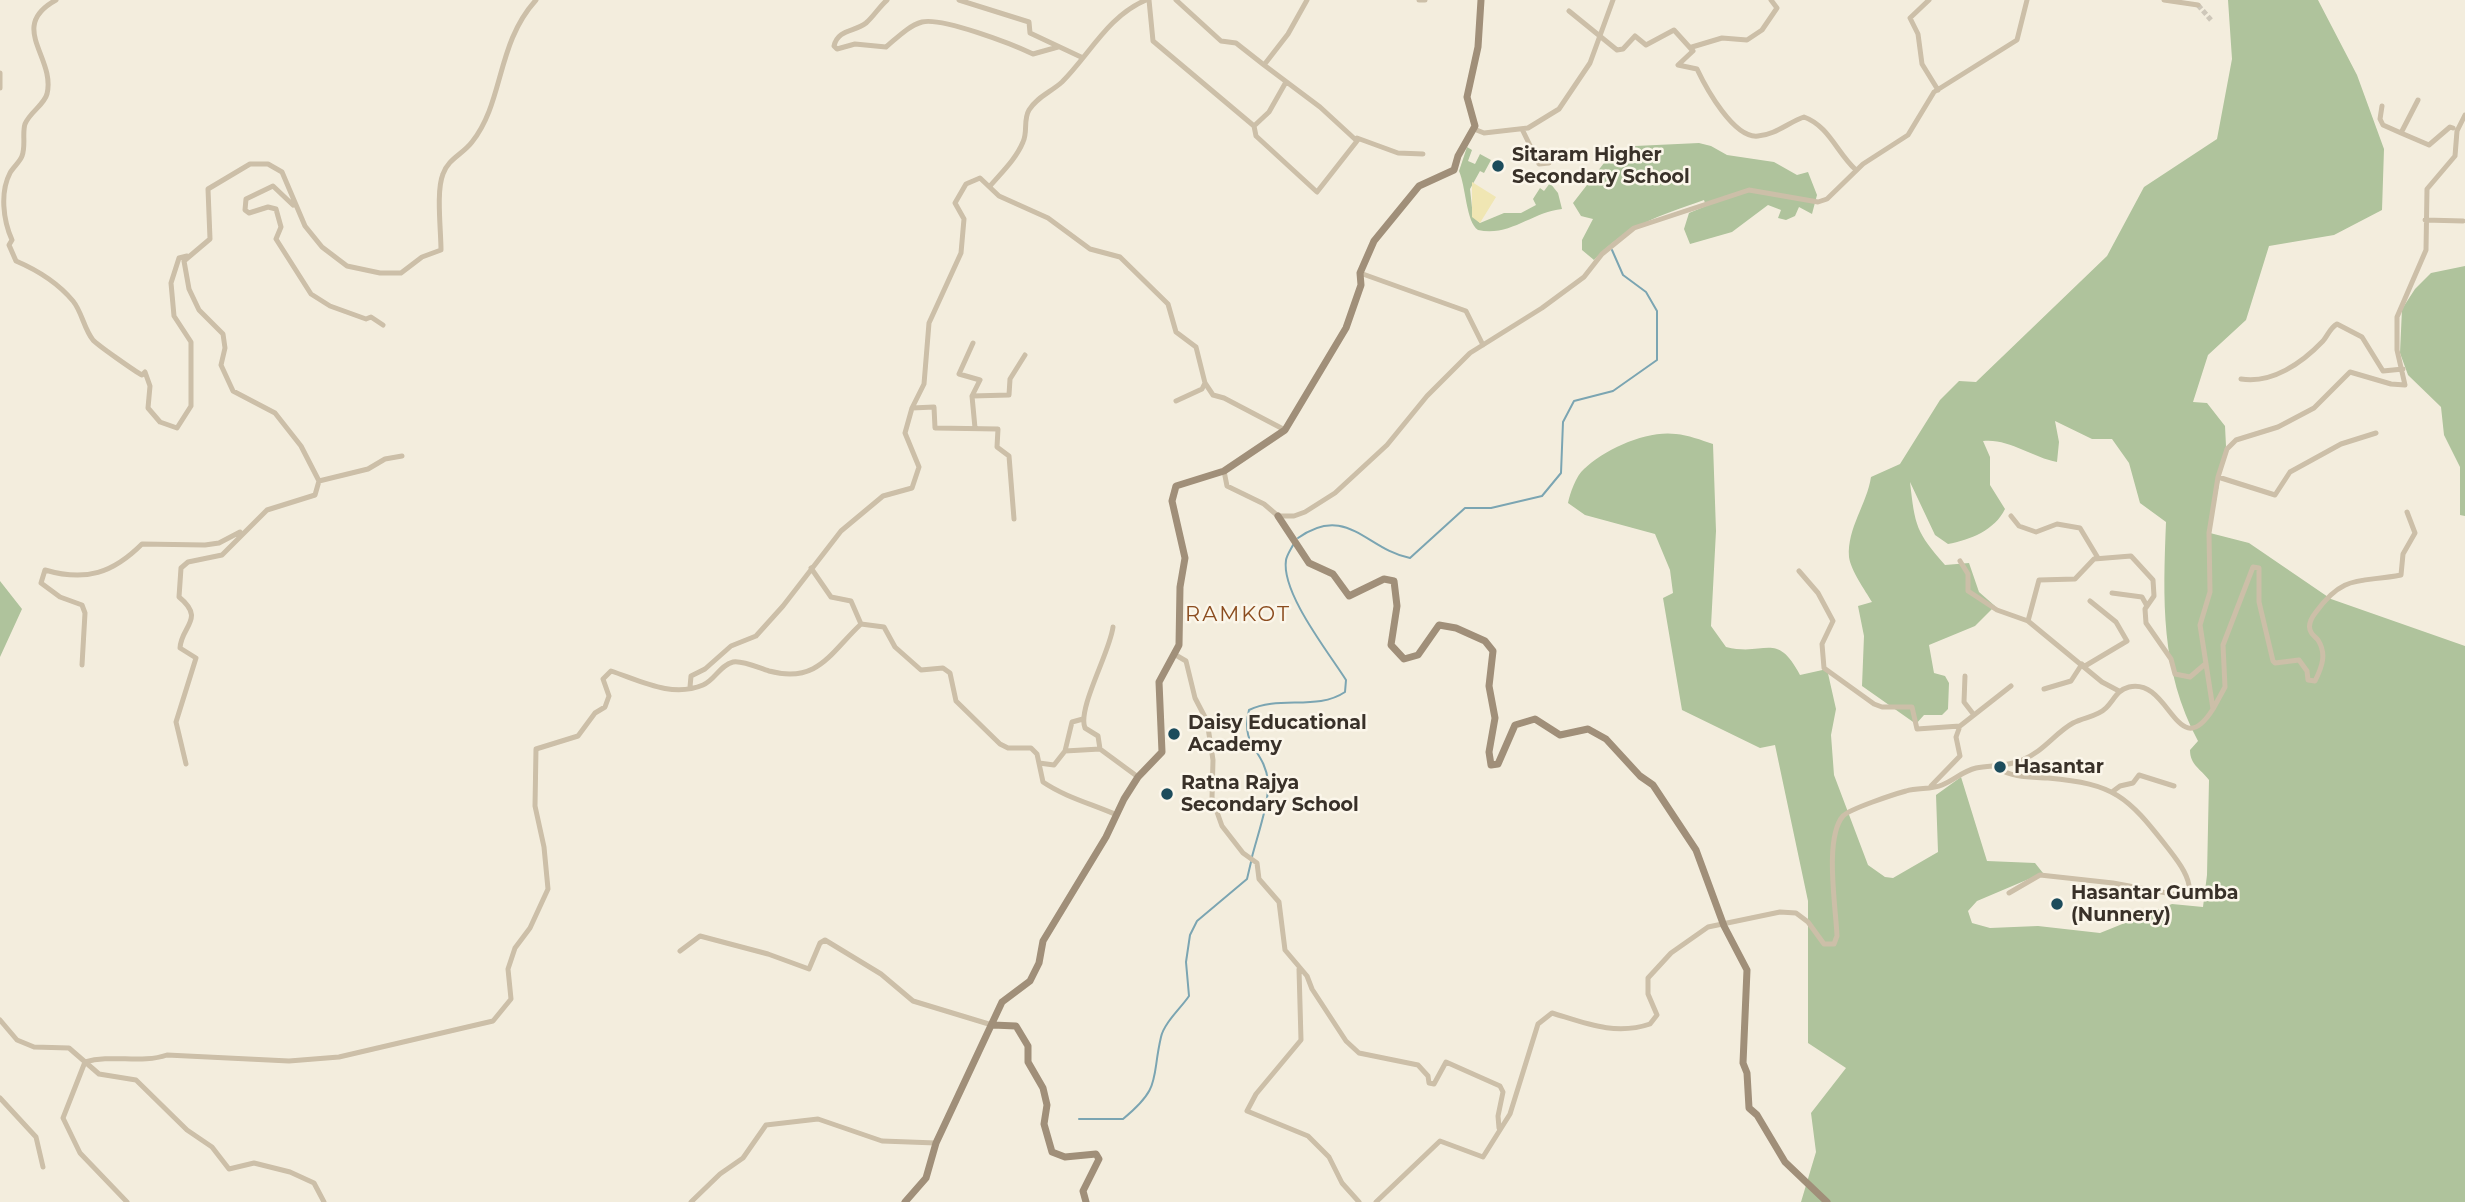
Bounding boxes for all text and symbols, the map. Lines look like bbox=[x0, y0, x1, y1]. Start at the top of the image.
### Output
place label: Sitaram Higher Secondary School bbox=[1512, 144, 1690, 188]
marker: Sitaram Higher Secondary School bbox=[1490, 158, 1506, 174]
district label: RAMKOT bbox=[1186, 602, 1290, 628]
place label: Daisy Educational Academy bbox=[1188, 712, 1367, 756]
marker: Daisy Educational Academy bbox=[1166, 726, 1182, 742]
place label: Hasantar bbox=[2014, 756, 2104, 778]
marker: Hasantar bbox=[1992, 759, 2008, 775]
place label: Ratna Rajya Secondary School bbox=[1181, 772, 1359, 816]
marker: Ratna Rajya Secondary School bbox=[1159, 786, 1175, 802]
place label: Hasantar Gumba (Nunnery) bbox=[2071, 882, 2239, 926]
marker: Hasantar Gumba (Nunnery) bbox=[2049, 896, 2065, 912]

